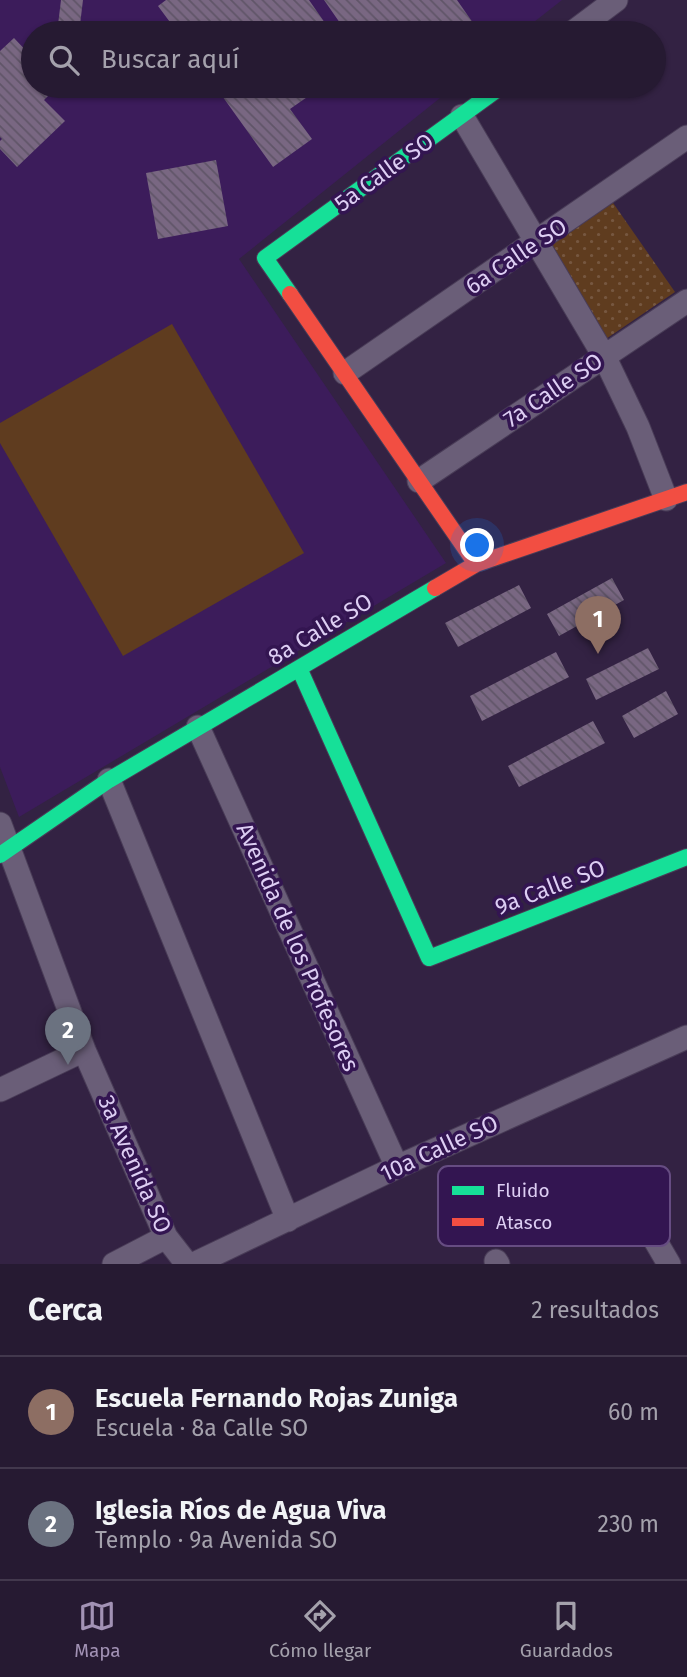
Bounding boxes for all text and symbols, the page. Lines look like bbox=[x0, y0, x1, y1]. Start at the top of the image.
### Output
search box bbox=[21, 21, 666, 98]
icon: search bbox=[45, 41, 83, 79]
text: Buscar aquí bbox=[101, 44, 239, 75]
street label: 5a Calle SO bbox=[329, 127, 439, 217]
street label: 6a Calle SO bbox=[460, 212, 572, 300]
street label: 7a Calle SO bbox=[498, 347, 608, 433]
your location bbox=[460, 528, 494, 562]
street label: 8a Calle SO bbox=[263, 587, 377, 671]
pin: 1 bbox=[575, 596, 621, 654]
street label: Avenida de los Profesores bbox=[231, 819, 365, 1075]
street label: 9a Calle SO bbox=[491, 853, 609, 921]
pin: 2 bbox=[45, 1007, 91, 1065]
street label: 3a Avenida SO bbox=[92, 1091, 178, 1237]
street label: 10a Calle SO bbox=[376, 1109, 502, 1187]
legend bbox=[438, 1166, 670, 1246]
text: Fluido bbox=[496, 1179, 550, 1202]
text: Atasco bbox=[496, 1211, 552, 1234]
text: Cerca bbox=[28, 1292, 103, 1328]
text: 2 resultados bbox=[531, 1296, 659, 1324]
text: Escuela Fernando Rojas Zuniga bbox=[95, 1383, 458, 1414]
text: 1 bbox=[46, 1398, 56, 1426]
text: 60 m bbox=[608, 1398, 659, 1426]
text: Escuela · 8a Calle SO bbox=[95, 1414, 308, 1442]
text: Iglesia Ríos de Agua Viva bbox=[95, 1495, 386, 1526]
text: 2 bbox=[45, 1510, 57, 1538]
text: 230 m bbox=[598, 1510, 659, 1538]
text: Templo · 9a Avenida SO bbox=[95, 1526, 337, 1554]
tab: Mapa bbox=[74, 1597, 121, 1662]
tab: Cómo llegar bbox=[269, 1597, 371, 1662]
tab: Guardados bbox=[520, 1597, 613, 1662]

